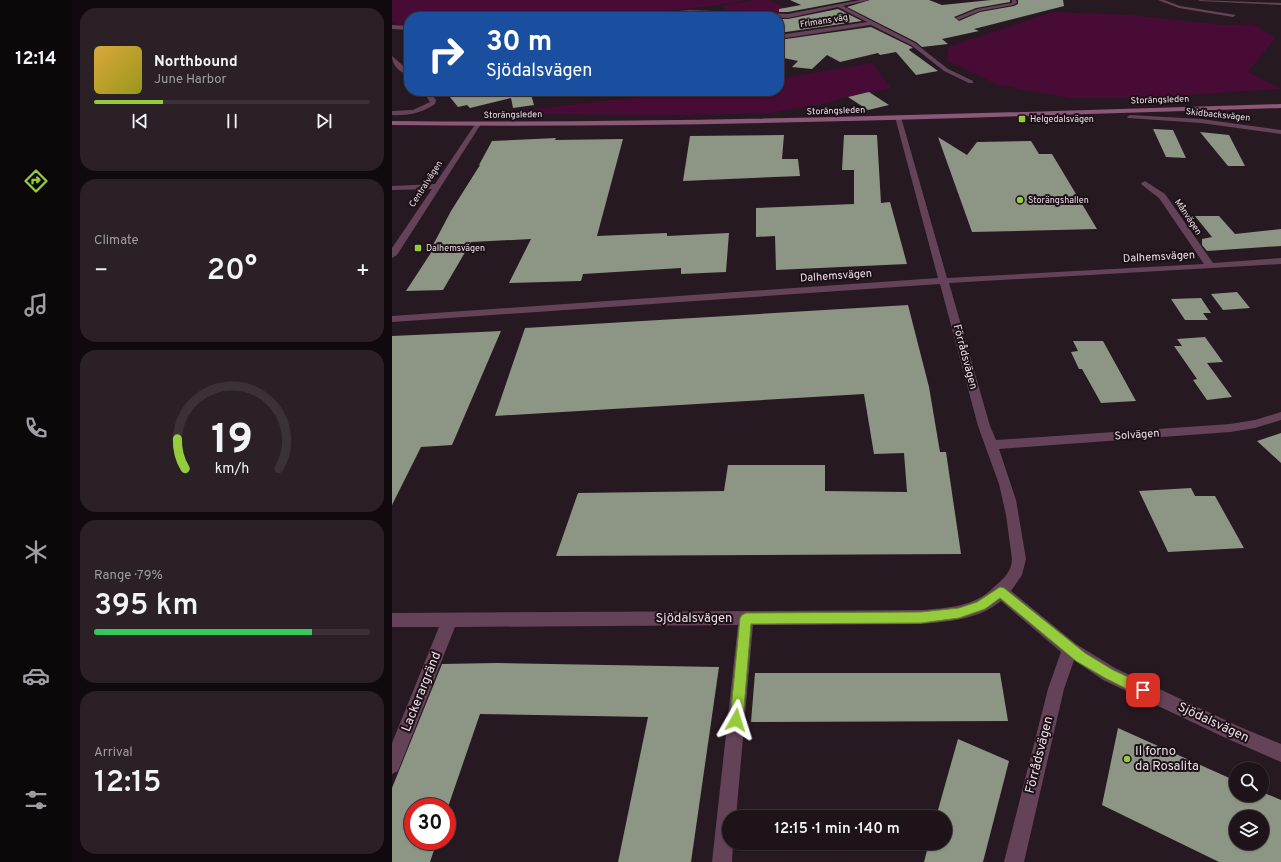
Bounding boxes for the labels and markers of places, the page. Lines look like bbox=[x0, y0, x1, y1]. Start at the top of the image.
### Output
marker: Helgedalsvägen bbox=[1017, 114, 1027, 124]
place label: Helgedalsvägen bbox=[1030, 114, 1094, 125]
marker: Storängshallen bbox=[1015, 195, 1025, 205]
place label: Storängshallen bbox=[1028, 195, 1089, 206]
marker: Dalhemsvägen bbox=[413, 243, 423, 253]
place label: Dalhemsvägen bbox=[426, 243, 485, 254]
pin bbox=[1126, 673, 1160, 707]
place label: Il forno da Rosalita bbox=[1135, 744, 1199, 775]
marker: Il forno da Rosalita bbox=[1122, 754, 1132, 764]

